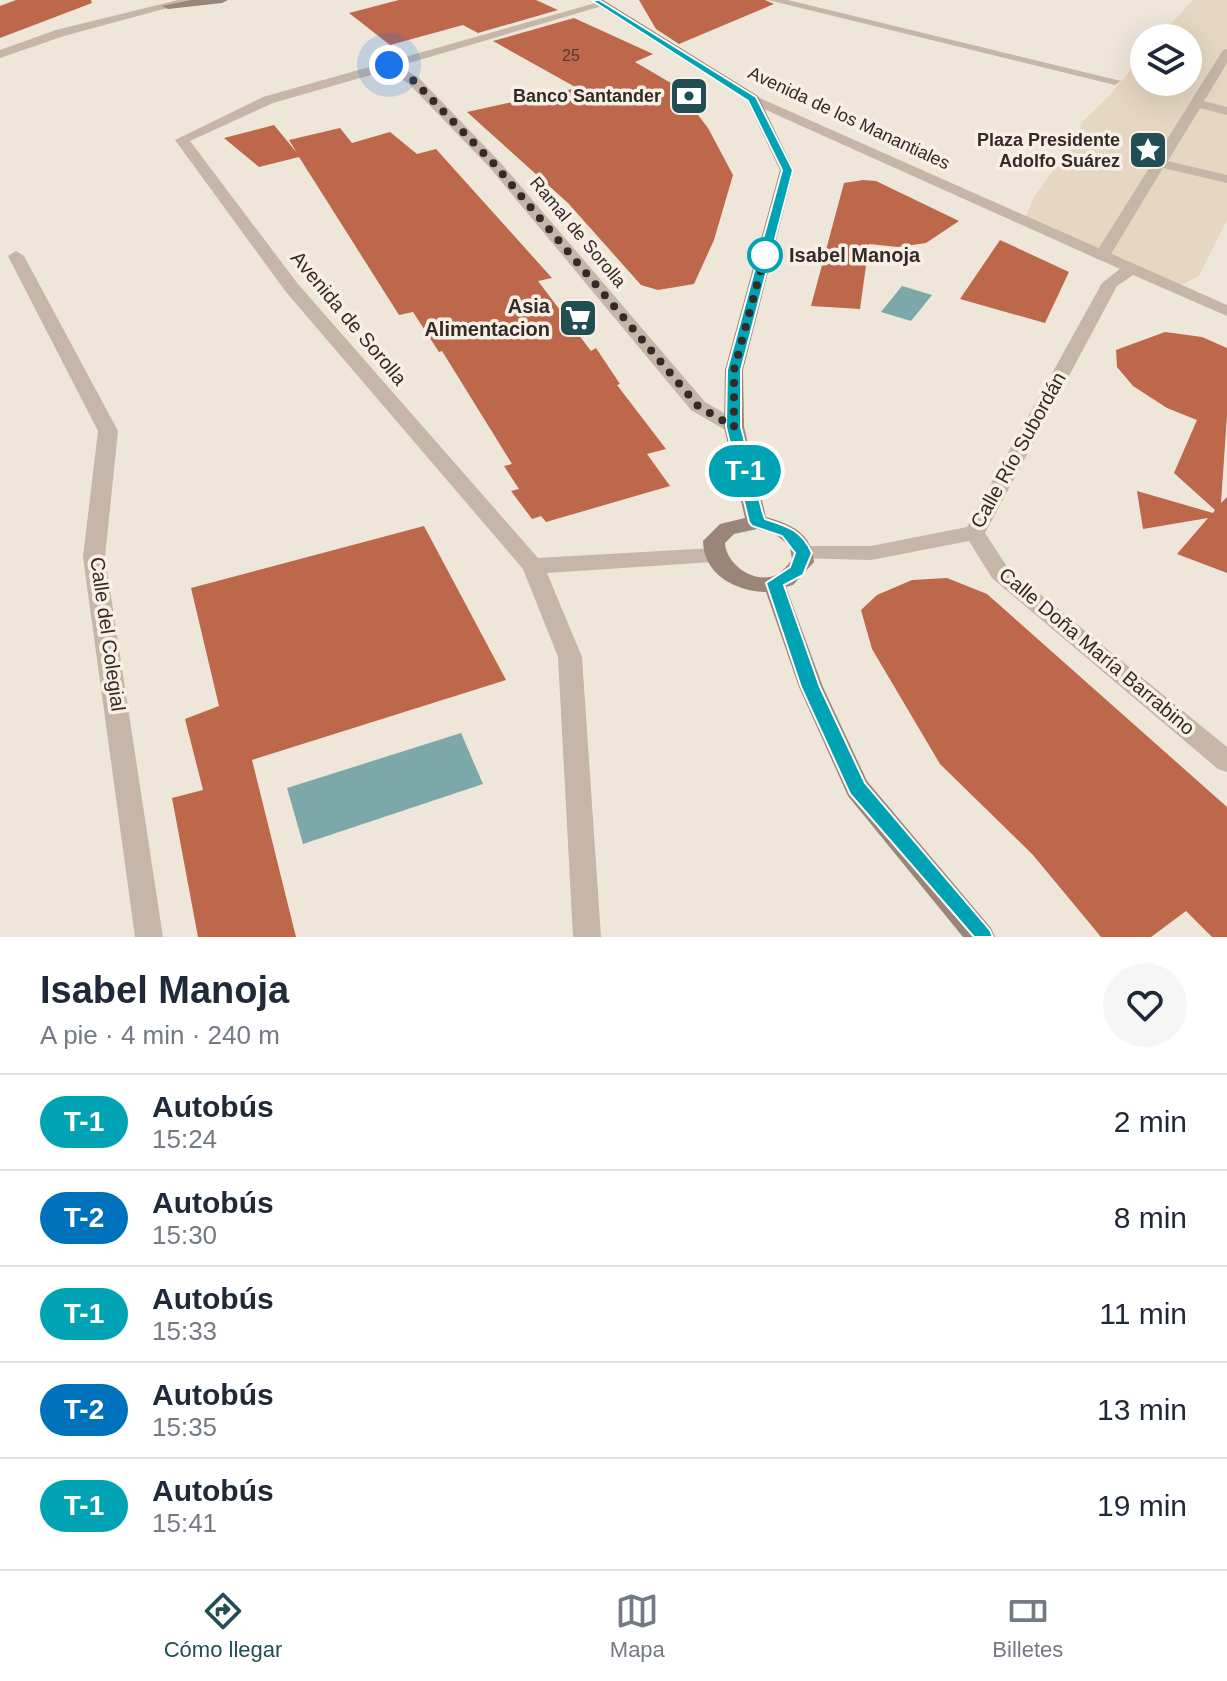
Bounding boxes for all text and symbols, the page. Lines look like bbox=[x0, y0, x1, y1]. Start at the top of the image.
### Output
map controls bbox=[1130, 24, 1202, 96]
button: layers bbox=[1130, 24, 1202, 96]
your location bbox=[369, 45, 409, 85]
house number: 25 bbox=[562, 47, 580, 64]
street label: Avenida de los Manantiales bbox=[745, 62, 953, 174]
bank icon: Banco Santander bbox=[668, 75, 710, 117]
place label: Banco Santander bbox=[513, 86, 661, 106]
place icon: Plaza Presidente Adolfo Suárez bbox=[1127, 129, 1169, 171]
place label: Plaza Presidente Adolfo Suárez bbox=[977, 130, 1120, 171]
street label: Ramal de Sorolla bbox=[526, 173, 631, 292]
marker: Isabel Manoja bbox=[748, 238, 782, 272]
place label: Isabel Manoja bbox=[789, 244, 921, 266]
street label: Avenida de Sorolla bbox=[287, 247, 412, 390]
place label: Asia Alimentacion bbox=[424, 295, 551, 340]
supermarket icon: Asia Alimentacion bbox=[557, 297, 599, 339]
street label: Calle Río Subordán bbox=[966, 368, 1070, 532]
line badge: T-1 bbox=[699, 445, 791, 497]
text: T-1 bbox=[725, 455, 765, 486]
street label: Calle del Colegial bbox=[86, 555, 130, 713]
street label: Calle Doña María Barrabino bbox=[995, 563, 1199, 739]
button: heart bbox=[1103, 963, 1187, 1047]
text: Isabel Manoja bbox=[40, 969, 289, 1011]
text: A pie · 4 min · 240 m bbox=[40, 1020, 280, 1050]
text: Autobús bbox=[152, 1090, 274, 1123]
text: 2 min bbox=[1114, 1105, 1187, 1138]
text: T-1 bbox=[64, 1106, 104, 1137]
text: 15:24 bbox=[152, 1124, 217, 1154]
text: Autobús bbox=[152, 1186, 274, 1219]
text: 8 min bbox=[1114, 1201, 1187, 1234]
text: T-2 bbox=[64, 1202, 104, 1233]
text: 15:30 bbox=[152, 1220, 217, 1250]
text: Autobús bbox=[152, 1282, 274, 1315]
text: 11 min bbox=[1099, 1297, 1187, 1330]
text: T-1 bbox=[64, 1298, 104, 1329]
text: 15:33 bbox=[152, 1316, 217, 1346]
text: Autobús bbox=[152, 1378, 274, 1411]
text: 13 min bbox=[1097, 1393, 1187, 1426]
text: T-2 bbox=[64, 1394, 104, 1425]
text: 15:35 bbox=[152, 1412, 217, 1442]
text: Autobús bbox=[152, 1474, 274, 1507]
text: 19 min bbox=[1097, 1489, 1187, 1522]
text: T-1 bbox=[64, 1490, 104, 1521]
text: 15:41 bbox=[152, 1508, 217, 1538]
tab: Cómo llegar bbox=[164, 1589, 282, 1663]
tab: Mapa bbox=[610, 1589, 665, 1663]
tab: Billetes bbox=[992, 1589, 1063, 1663]

